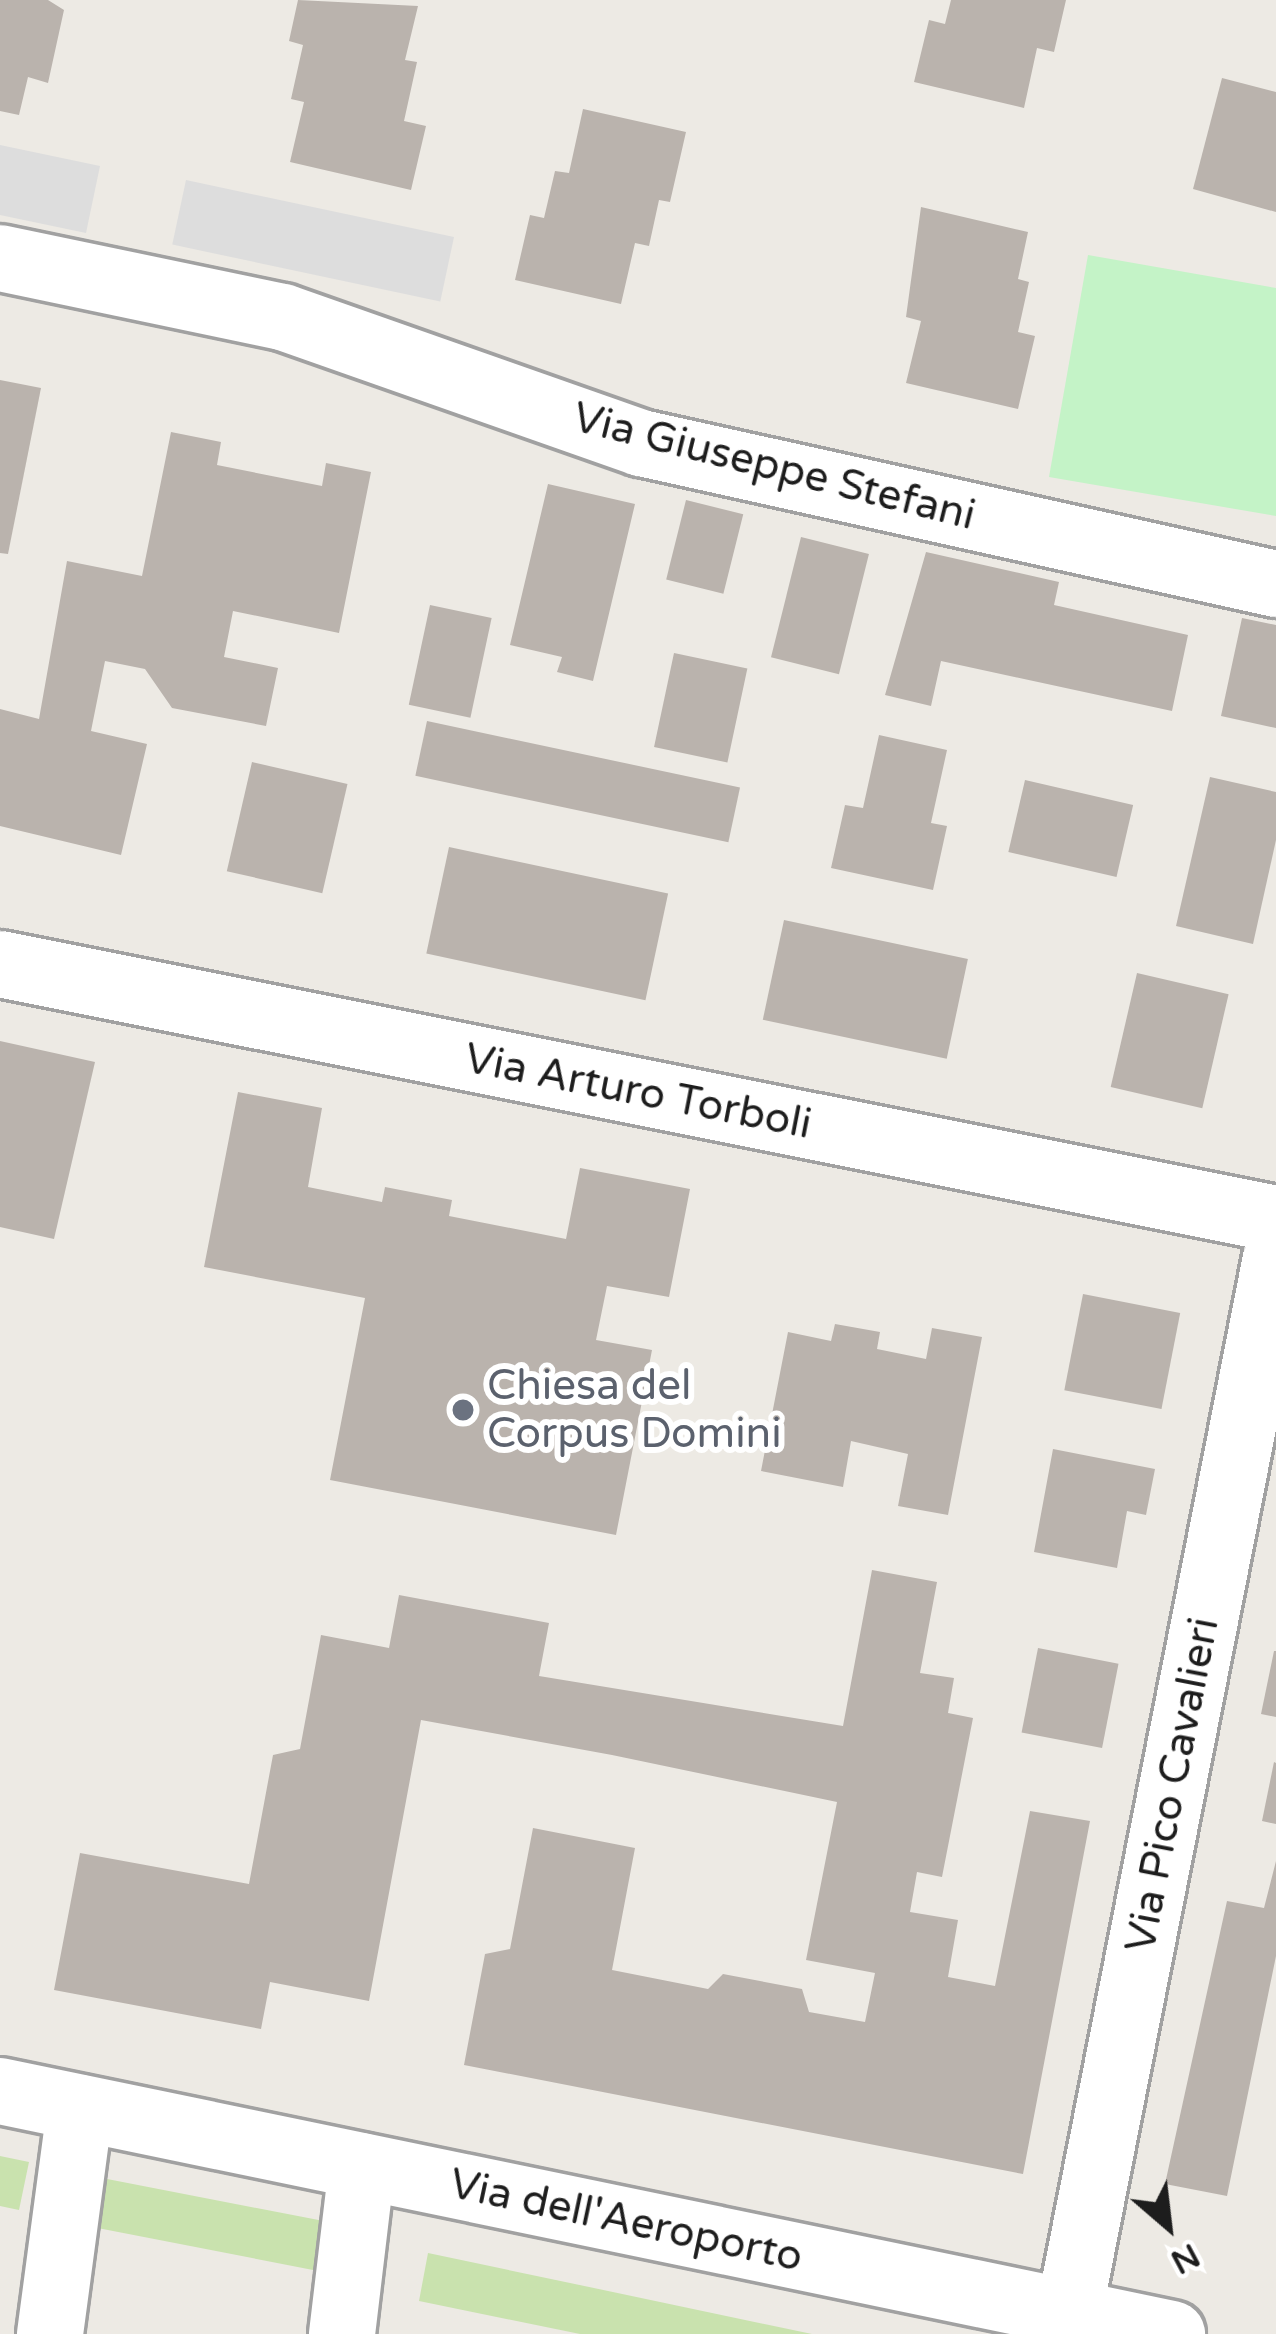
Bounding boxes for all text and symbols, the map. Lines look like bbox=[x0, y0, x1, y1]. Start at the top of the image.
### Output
street label: Via Giuseppe Stefani bbox=[568, 393, 980, 541]
street label: Via Arturo Torboli bbox=[460, 1034, 816, 1150]
place label: Chiesa del Corpus Domini bbox=[487, 1361, 782, 1460]
marker: Chiesa del Corpus Domini bbox=[450, 1397, 476, 1423]
street label: Via Pico Cavalieri bbox=[1116, 1613, 1230, 1957]
street label: Via dell'Aeroporto bbox=[445, 2159, 807, 2283]
north arrow bbox=[1108, 2166, 1228, 2286]
text: N bbox=[1164, 2235, 1206, 2282]

